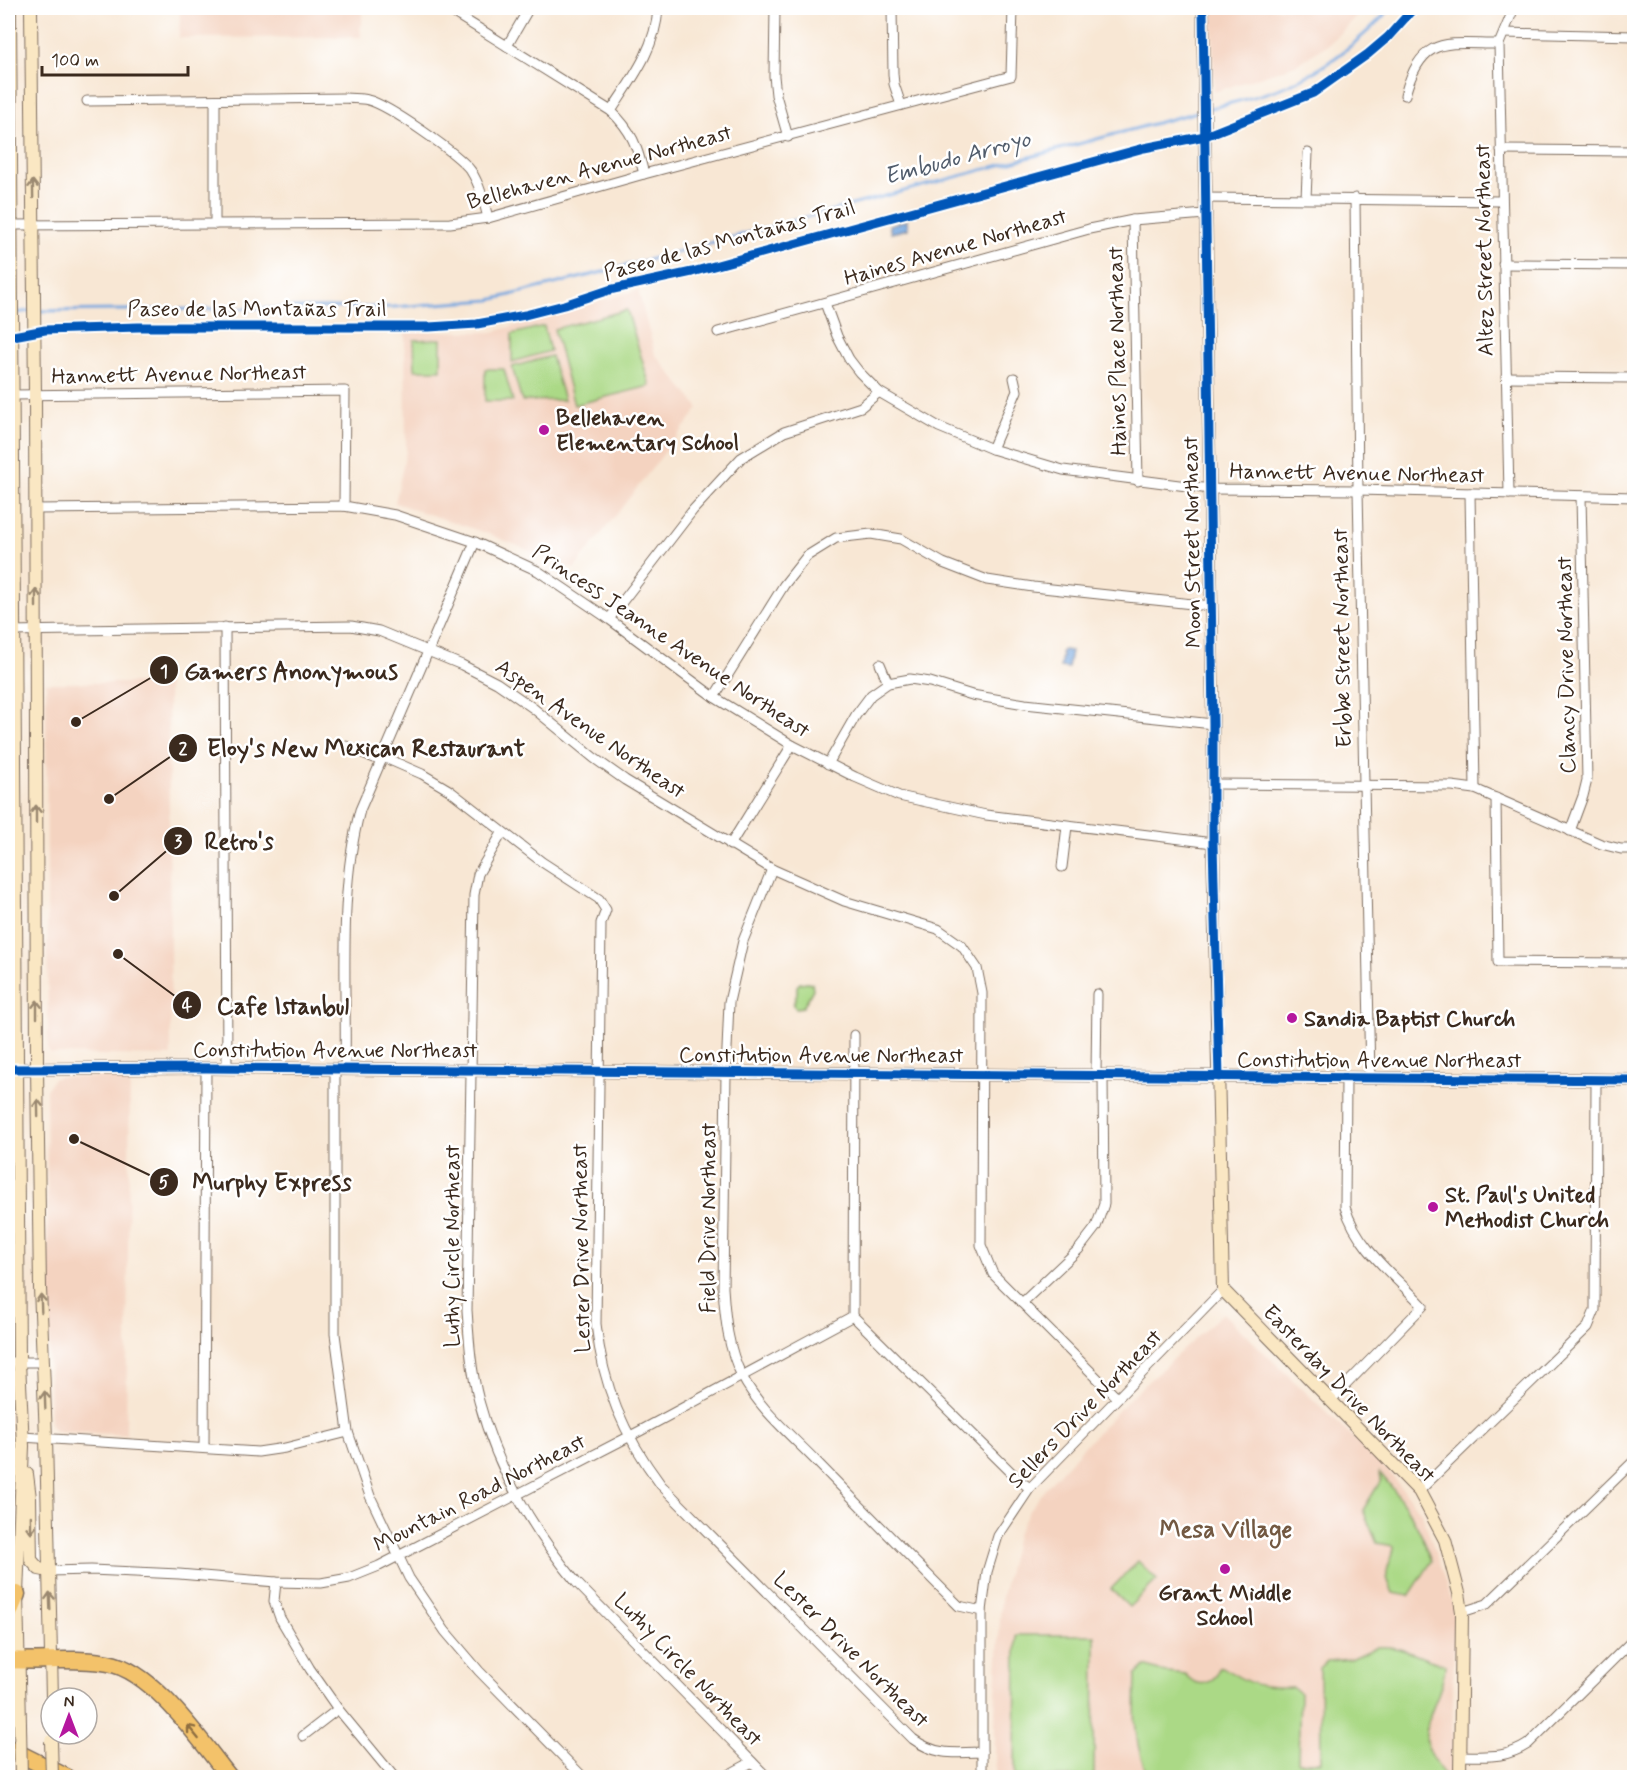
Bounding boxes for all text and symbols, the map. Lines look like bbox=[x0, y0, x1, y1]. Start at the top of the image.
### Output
scale bar bbox=[42, 39, 188, 77]
text: 100 m bbox=[51, 49, 99, 73]
street label: Bellehaven Avenue Northeast bbox=[464, 119, 735, 217]
water label: Embudo Arroyo bbox=[881, 124, 1035, 193]
street label: Altez Street Northeast bbox=[1469, 143, 1501, 356]
one-way arrow bbox=[27, 180, 39, 200]
street label: Paseo de las Montañas Trail bbox=[601, 194, 859, 288]
street label: Haines Avenue Northeast bbox=[841, 203, 1070, 293]
street label: Haines Place Northeast bbox=[1102, 246, 1134, 456]
street label: Paseo de las Montañas Trail bbox=[127, 296, 387, 324]
street label: Hannett Avenue Northeast bbox=[51, 359, 307, 391]
place label: Bellehaven Elementary School bbox=[556, 405, 739, 458]
marker: Bellehaven Elementary School bbox=[537, 423, 551, 437]
street label: Moon Street Northeast bbox=[1177, 436, 1209, 648]
street label: Hannett Avenue Northeast bbox=[1229, 458, 1485, 490]
street label: Erbbe Street Northeast bbox=[1327, 528, 1359, 748]
street label: Princess Jeanne Avenue Northeast bbox=[527, 538, 815, 745]
street label: Clancy Drive Northeast bbox=[1551, 556, 1583, 774]
one-way arrow bbox=[30, 589, 42, 609]
callout: Gamers Anonymous bbox=[149, 649, 404, 691]
street label: Aspen Avenue Northeast bbox=[489, 653, 690, 806]
text: Gamers Anonymous bbox=[184, 657, 398, 688]
text: 1 bbox=[160, 660, 168, 684]
callout: Eloy's New Mexican Restaurant bbox=[168, 727, 534, 769]
text: Eloy's New Mexican Restaurant bbox=[207, 734, 526, 765]
text: 2 bbox=[179, 737, 188, 761]
one-way arrow bbox=[30, 805, 42, 825]
callout: Retro's bbox=[163, 820, 286, 862]
text: Retro's bbox=[204, 827, 274, 858]
text: 3 bbox=[174, 830, 183, 854]
callout: Cafe Istanbul bbox=[172, 984, 364, 1026]
text: Cafe Istanbul bbox=[217, 992, 349, 1023]
text: 4 bbox=[182, 994, 193, 1018]
one-way arrow bbox=[31, 1000, 43, 1020]
place label: Sandia Baptist Church bbox=[1304, 1006, 1515, 1034]
marker: Sandia Baptist Church bbox=[1285, 1011, 1299, 1025]
street label: Constitution Avenue Northeast bbox=[193, 1037, 477, 1065]
street label: Constitution Avenue Northeast bbox=[679, 1042, 963, 1070]
street label: Constitution Avenue Northeast bbox=[1237, 1047, 1521, 1075]
one-way arrow bbox=[32, 1099, 44, 1119]
street label: Field Drive Northeast bbox=[695, 1123, 723, 1313]
street label: Lester Drive Northeast bbox=[566, 1143, 598, 1353]
street label: Luthy Circle Northeast bbox=[439, 1145, 467, 1347]
callout: Murphy Express bbox=[149, 1161, 366, 1203]
text: Murphy Express bbox=[192, 1168, 352, 1199]
text: 5 bbox=[159, 1171, 170, 1195]
place label: St. Paul's United Methodist Church bbox=[1445, 1182, 1609, 1235]
marker: St. Paul's United Methodist Church bbox=[1426, 1200, 1440, 1214]
one-way arrow bbox=[35, 1294, 47, 1314]
street label: Easterday Drive Northeast bbox=[1256, 1299, 1441, 1490]
street label: Sellers Drive Northeast bbox=[1002, 1324, 1169, 1495]
one-way arrow bbox=[39, 1390, 50, 1410]
street label: Mountain Road Northeast bbox=[369, 1428, 591, 1559]
one-way arrow bbox=[25, 1514, 37, 1534]
district label: Mesa Village bbox=[1160, 1515, 1293, 1549]
marker: Grant Middle School bbox=[1218, 1562, 1232, 1576]
street label: Lester Drive Northeast bbox=[767, 1566, 935, 1734]
place label: Grant Middle School bbox=[1158, 1580, 1292, 1633]
street label: Luthy Circle Northeast bbox=[607, 1588, 768, 1753]
one-way arrow bbox=[44, 1592, 56, 1612]
north arrow bbox=[39, 1686, 99, 1746]
text: N bbox=[64, 1692, 74, 1713]
one-way arrow bbox=[187, 1724, 200, 1740]

